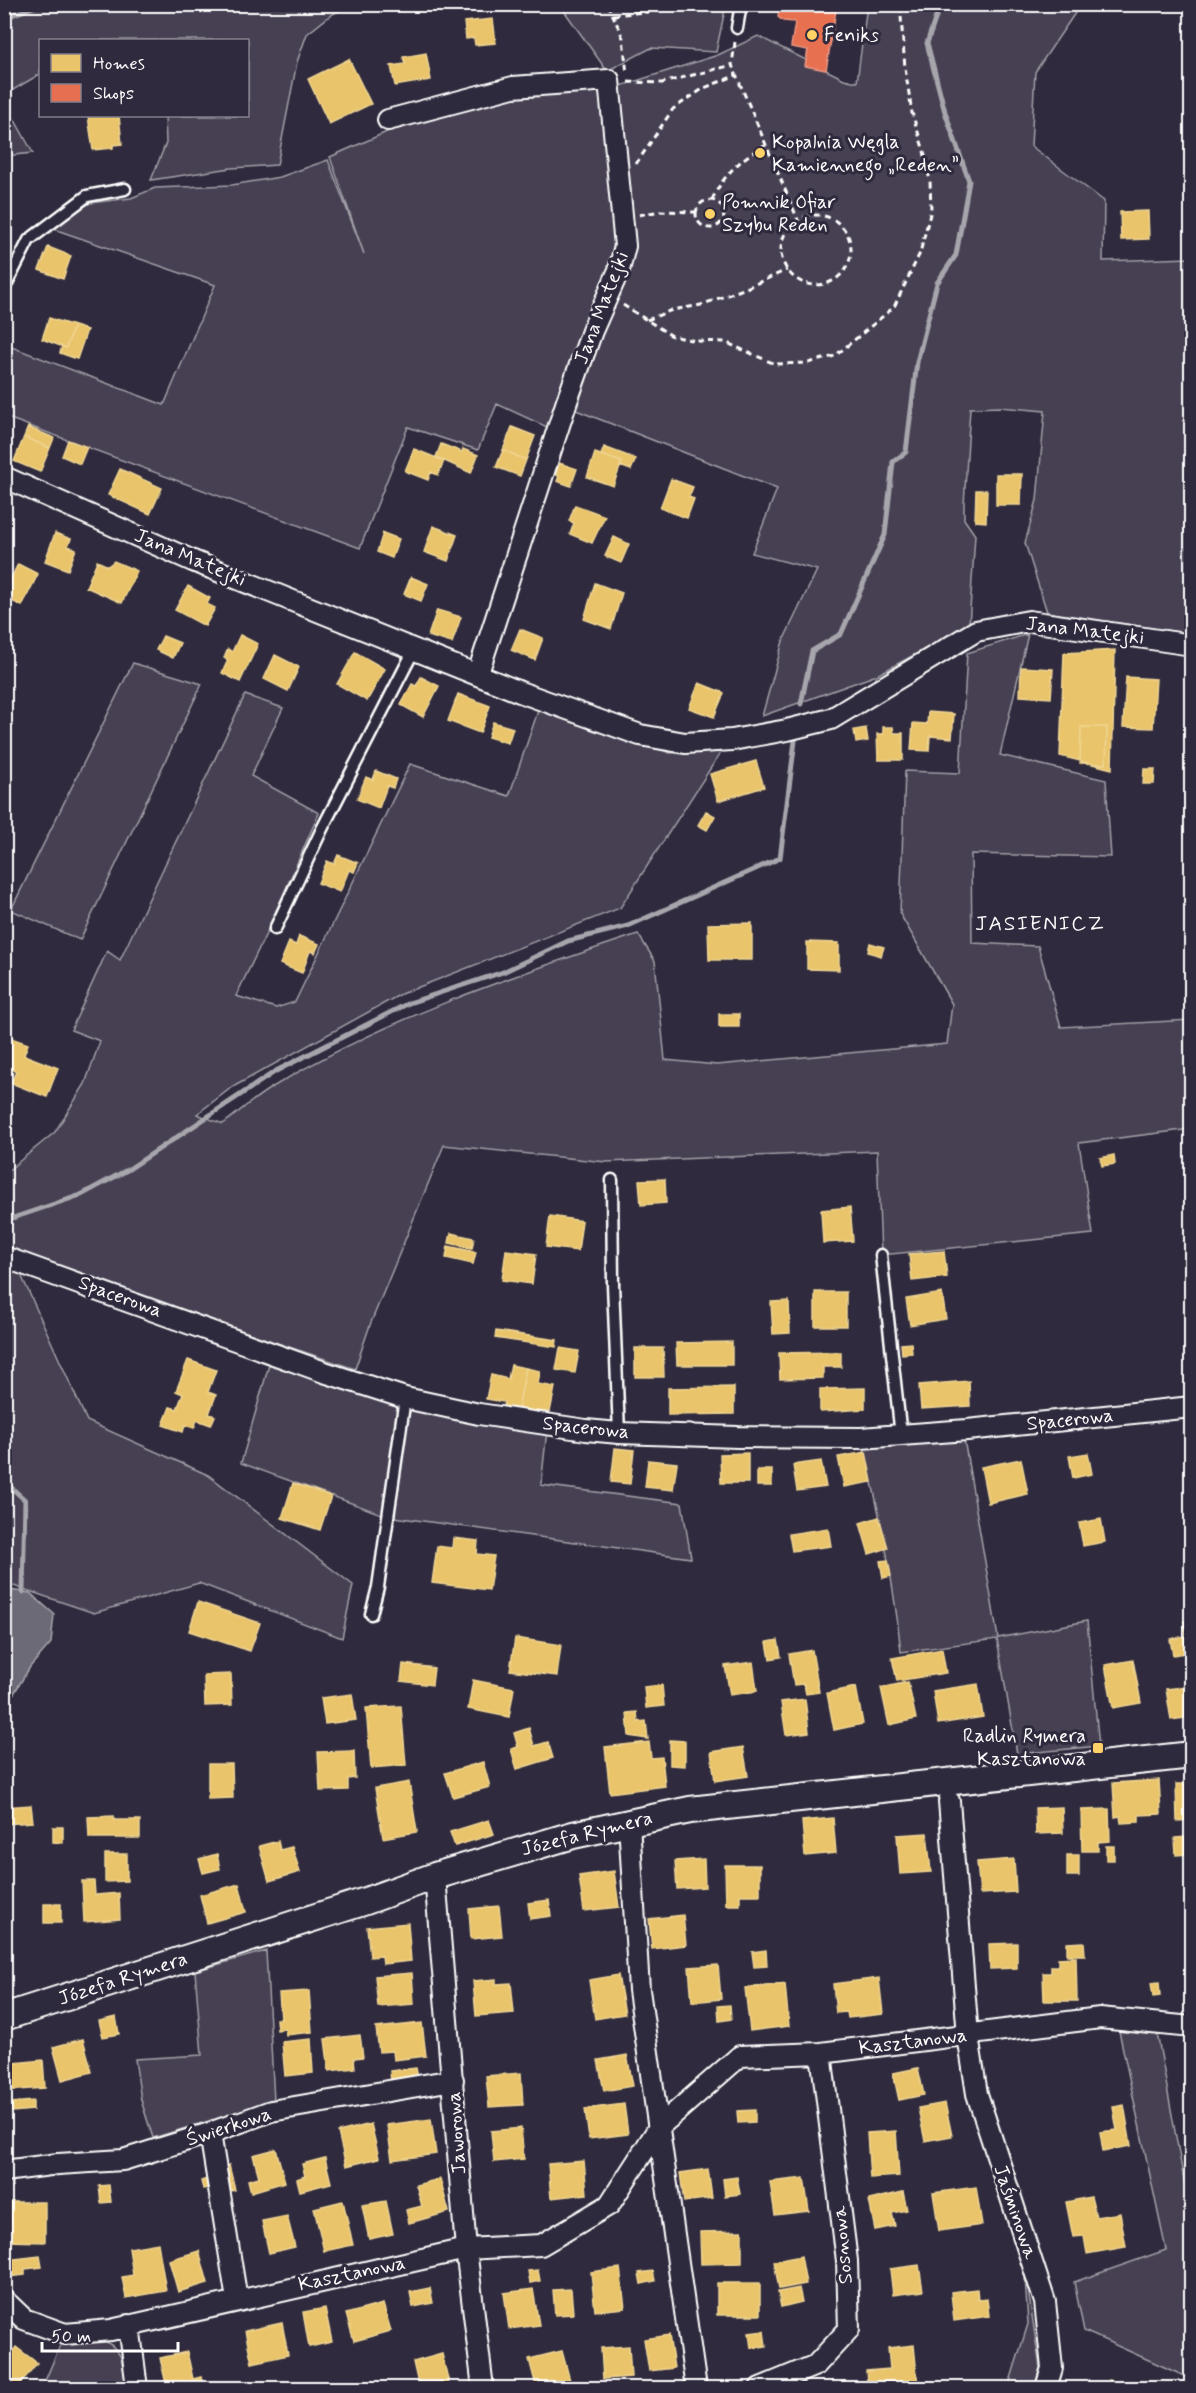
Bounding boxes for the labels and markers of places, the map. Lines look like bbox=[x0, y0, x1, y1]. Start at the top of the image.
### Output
place label: Feniks bbox=[824, 22, 879, 49]
marker: Feniks bbox=[805, 28, 819, 42]
place label: Kopalnia Węgla Kamiennego „Reden” bbox=[772, 129, 959, 181]
marker: Kopalnia Węgla Kamiennego „Reden” bbox=[753, 146, 767, 160]
place label: Pomnik Ofiar Szybu Reden bbox=[722, 189, 836, 239]
marker: Pomnik Ofiar Szybu Reden bbox=[703, 207, 717, 221]
place label: Radlin Rymera Kasztanowa bbox=[963, 1723, 1086, 1773]
marker: Radlin Rymera Kasztanowa bbox=[1091, 1741, 1105, 1755]

